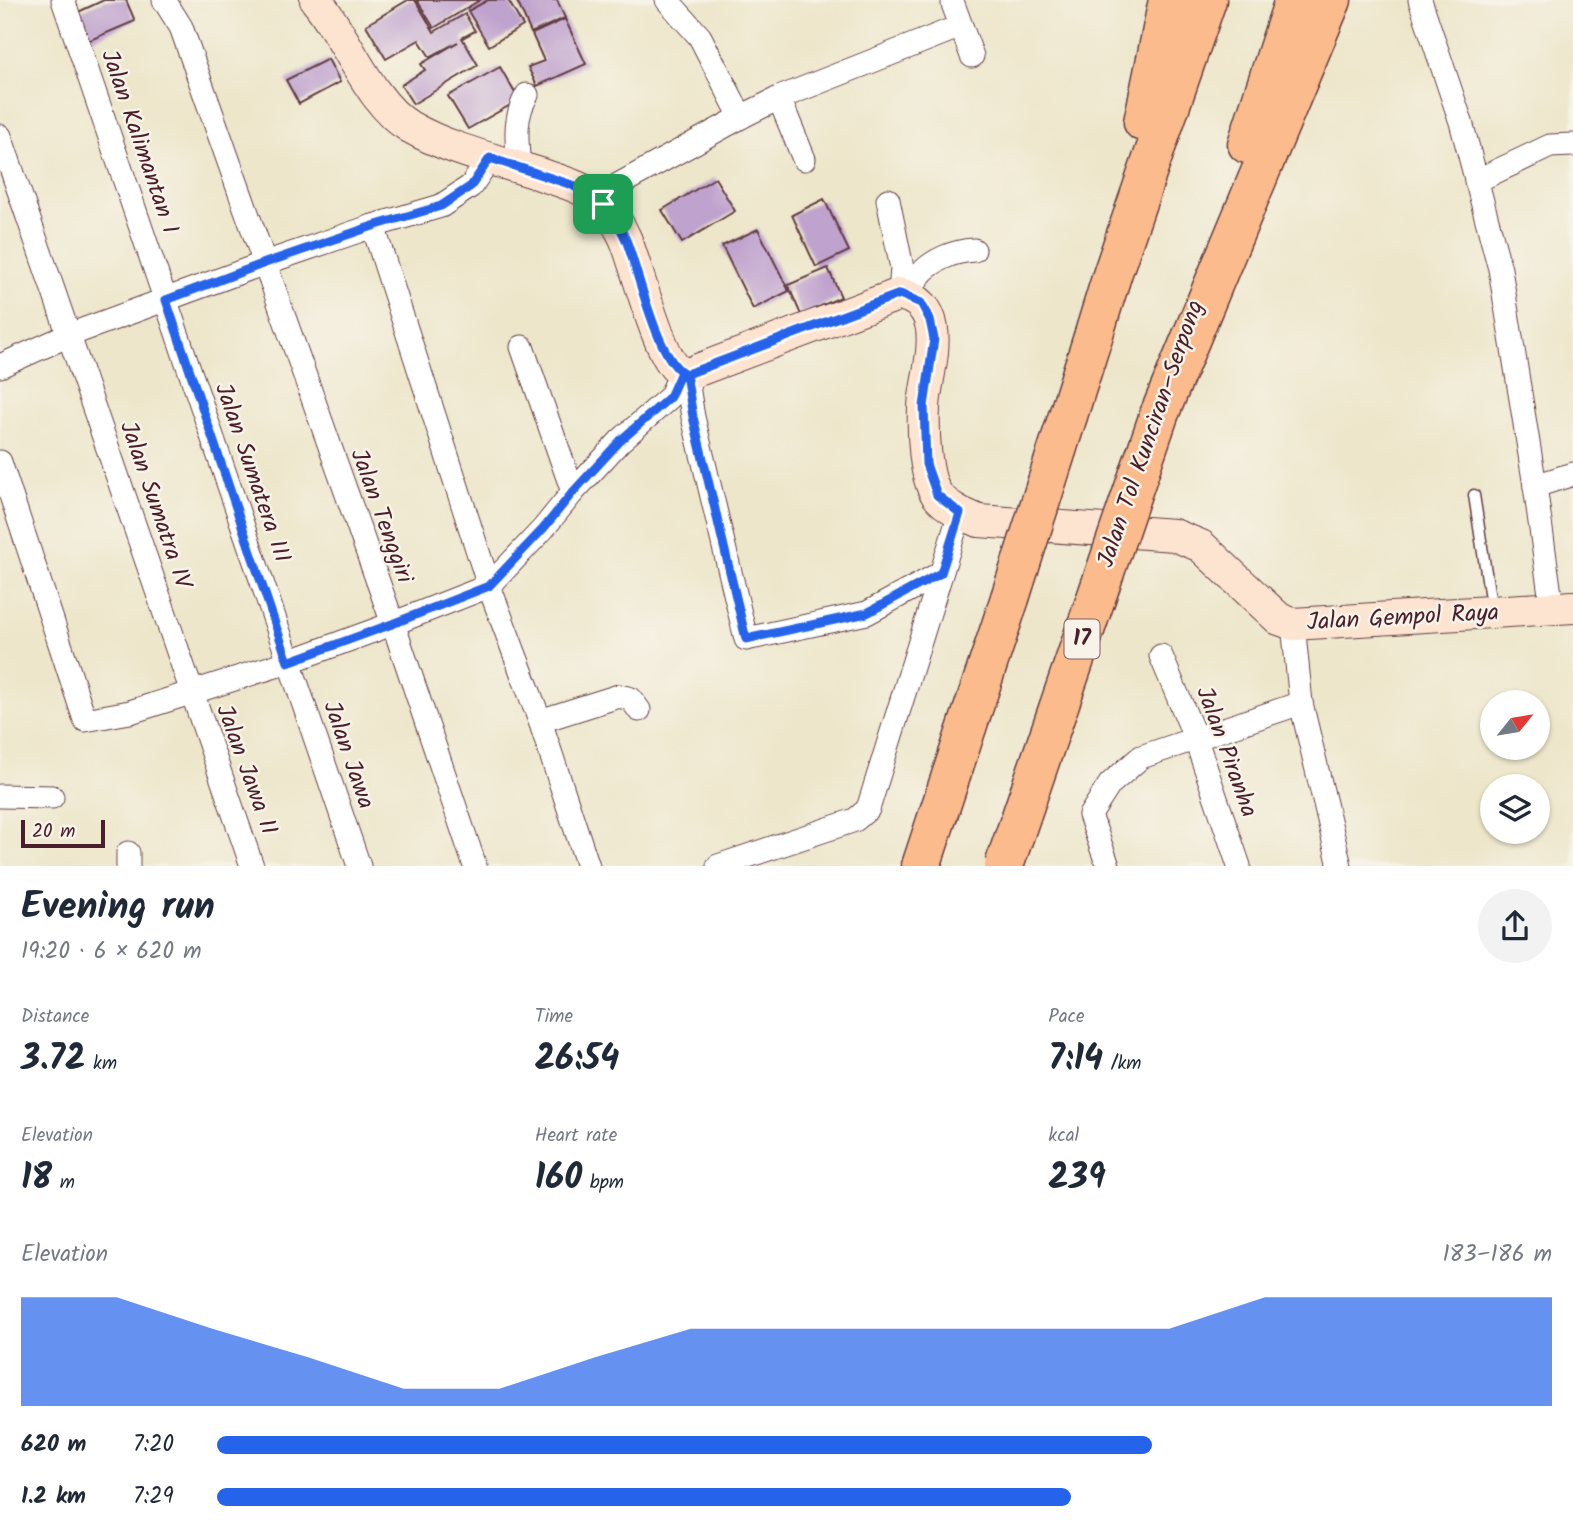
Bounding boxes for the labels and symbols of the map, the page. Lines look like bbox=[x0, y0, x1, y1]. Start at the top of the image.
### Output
street label: Jalan Kalimantan I bbox=[89, 45, 189, 239]
pin bbox=[573, 174, 633, 234]
street label: Jalan Tol Kunciran–Serpong bbox=[1087, 295, 1215, 573]
street label: Jalan Sumatera III bbox=[203, 378, 301, 568]
street label: Jalan Sumatra IV bbox=[108, 416, 203, 596]
street label: Jalan Tenggiri bbox=[339, 443, 424, 590]
street label: Jalan Gempol Raya bbox=[1306, 593, 1500, 643]
road number: 17 bbox=[1064, 620, 1100, 659]
street label: Jalan Piranha bbox=[1184, 681, 1268, 823]
north arrow bbox=[1480, 690, 1550, 760]
street label: Jalan Jawa bbox=[311, 696, 385, 814]
street label: Jalan Jawa II bbox=[204, 699, 288, 841]
scale bar bbox=[21, 817, 105, 849]

